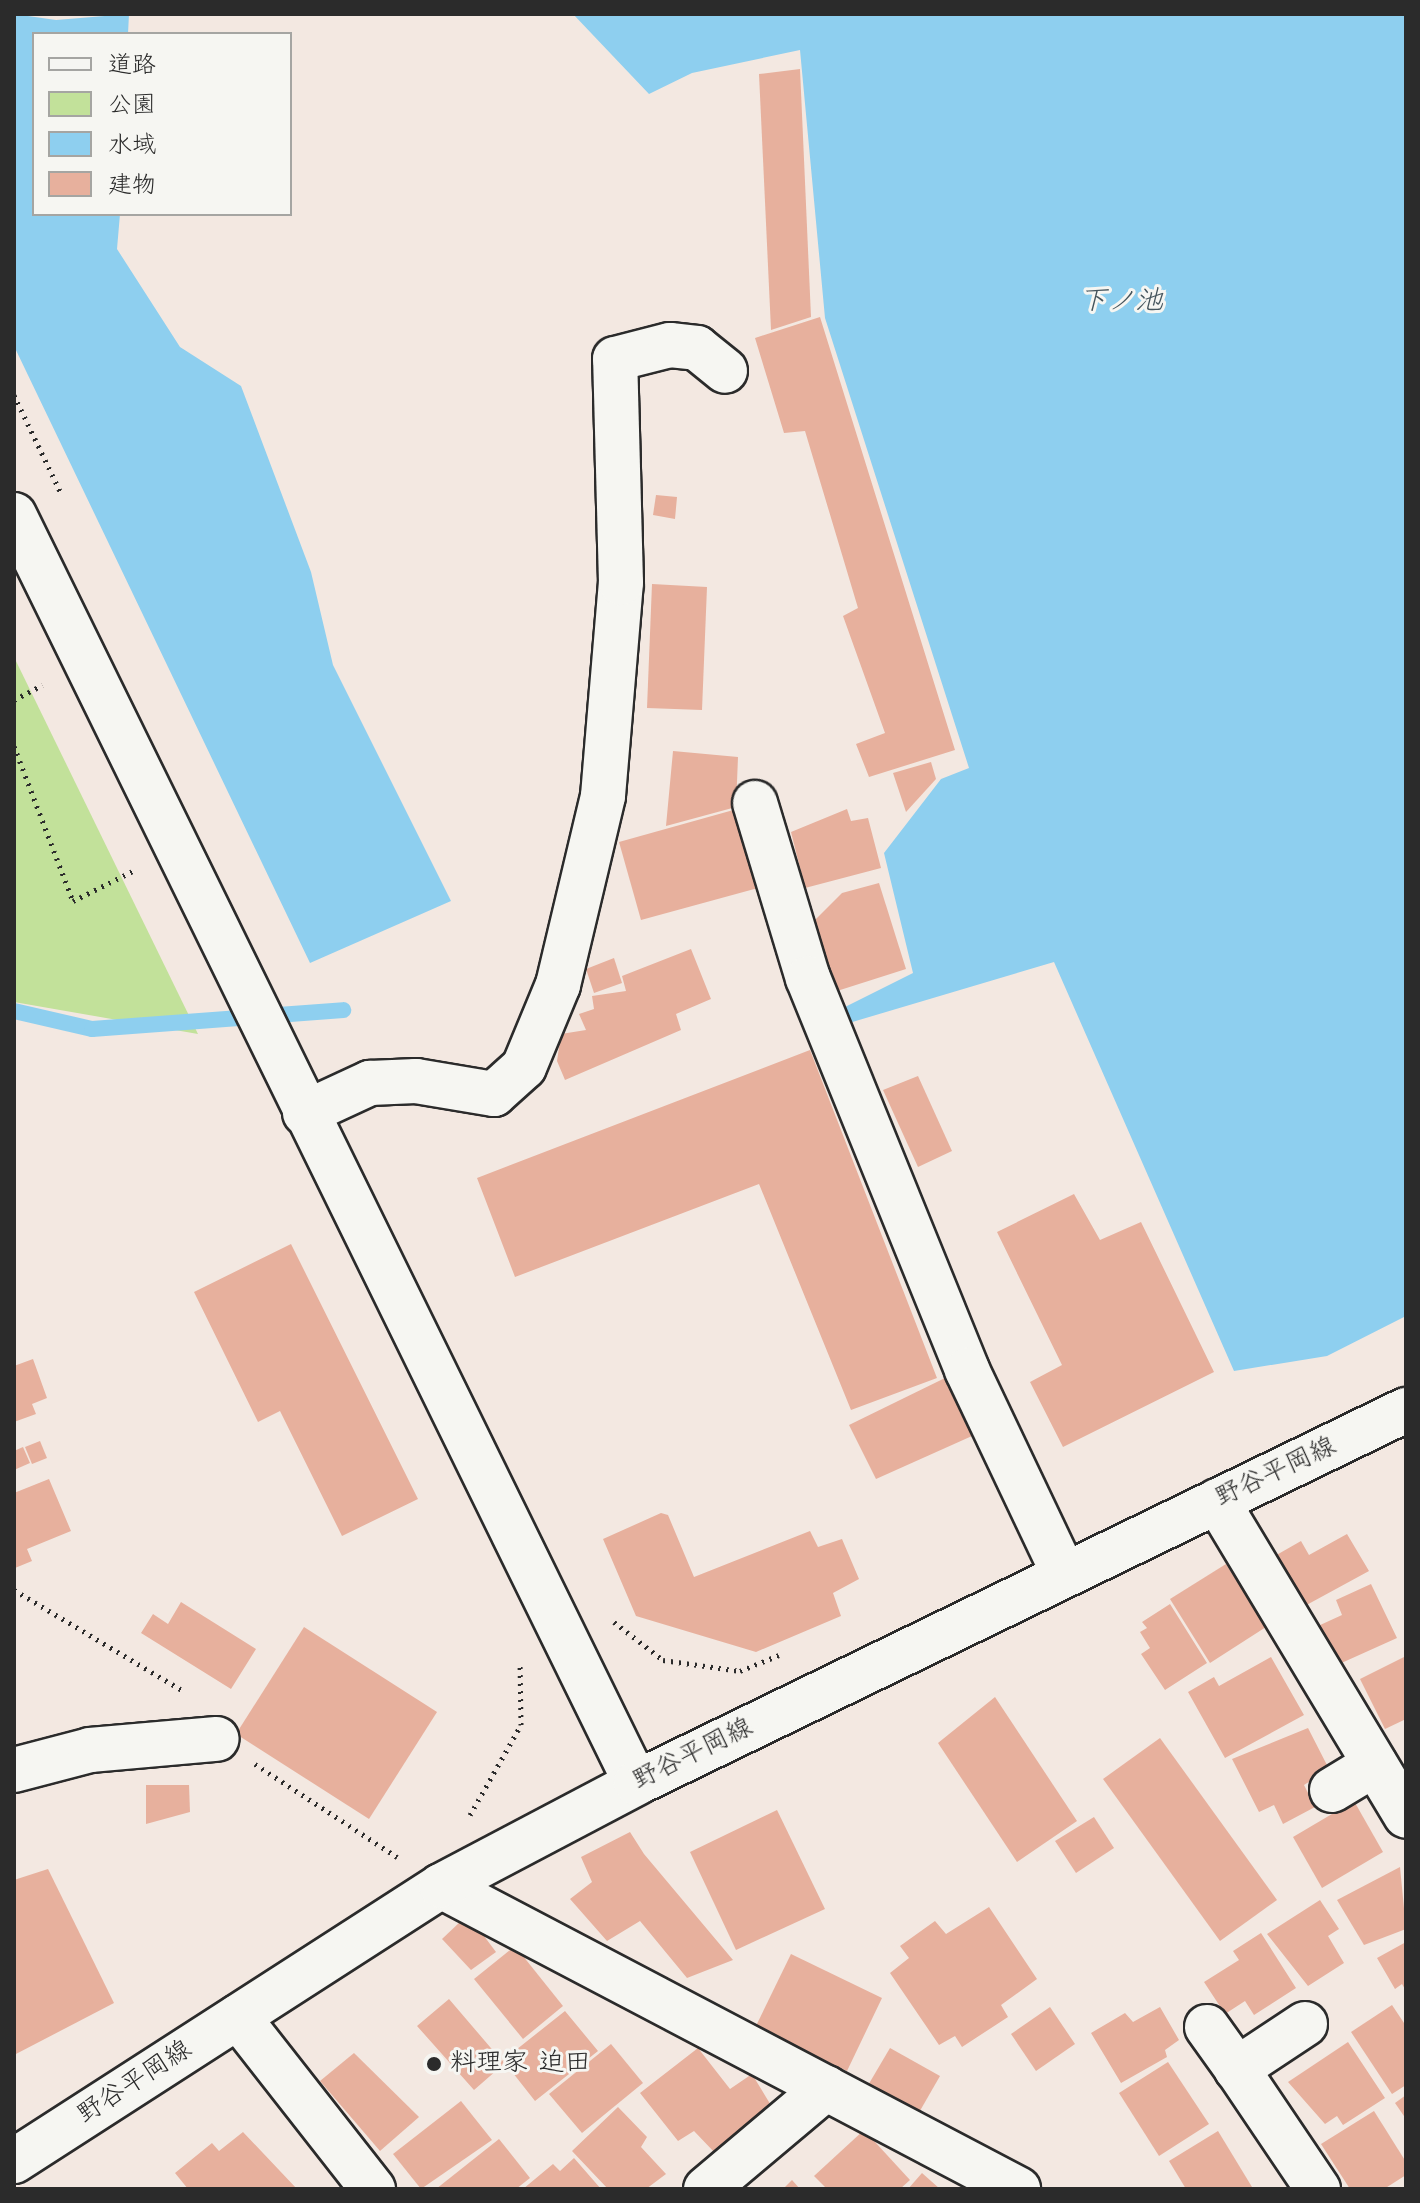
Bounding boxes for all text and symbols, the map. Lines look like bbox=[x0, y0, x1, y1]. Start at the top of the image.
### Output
legend bbox=[32, 32, 292, 216]
text: 道路 bbox=[108, 46, 156, 85]
text: 公園 bbox=[108, 86, 156, 125]
text: 水域 bbox=[108, 126, 156, 165]
text: 建物 bbox=[108, 166, 156, 205]
water label: 下ノ池 bbox=[1079, 285, 1163, 319]
street label: 野谷平岡線 bbox=[1210, 1431, 1342, 1515]
street label: 野谷平岡線 bbox=[628, 1712, 758, 1798]
street label: 野谷平岡線 bbox=[72, 2035, 198, 2131]
place label: 料理家 迫田 bbox=[450, 2048, 590, 2080]
marker: 料理家 迫田 bbox=[425, 2055, 443, 2073]

